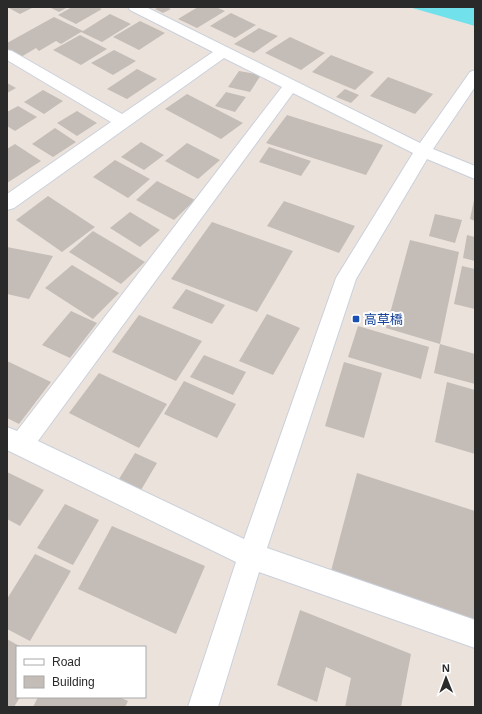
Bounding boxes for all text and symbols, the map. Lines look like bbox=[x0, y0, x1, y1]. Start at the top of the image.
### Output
place label: 高草橋 bbox=[364, 312, 403, 327]
marker: 高草橋 bbox=[351, 314, 361, 324]
legend bbox=[16, 646, 146, 698]
text: Road bbox=[52, 655, 81, 669]
north arrow bbox=[426, 658, 466, 698]
text: N bbox=[442, 662, 450, 674]
text: Building bbox=[52, 675, 95, 689]

